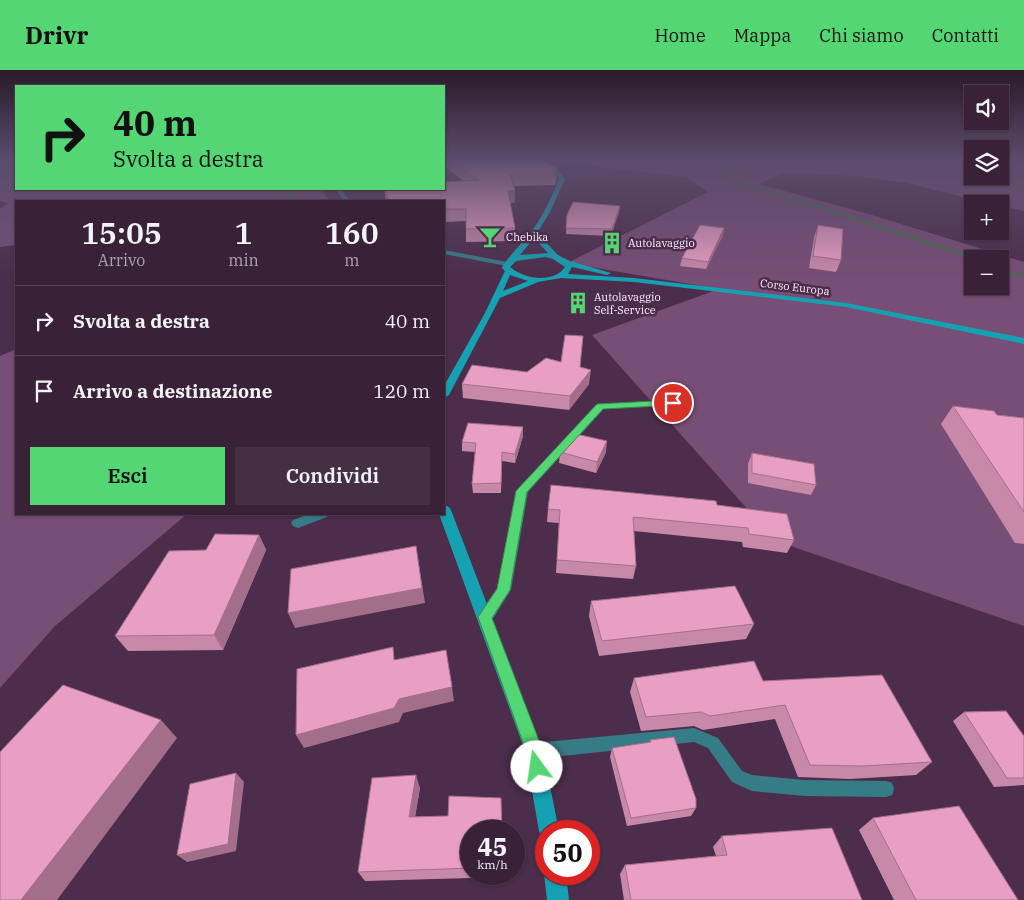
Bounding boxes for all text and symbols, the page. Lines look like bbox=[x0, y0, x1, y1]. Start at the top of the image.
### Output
text: Drivr bbox=[25, 19, 88, 51]
text: Home bbox=[655, 24, 706, 47]
text: Mappa bbox=[734, 24, 791, 47]
text: Chi siamo bbox=[819, 24, 904, 47]
text: Contatti bbox=[932, 24, 999, 47]
map controls bbox=[964, 85, 1009, 295]
button: sound bbox=[964, 85, 1009, 130]
text: 40 m bbox=[113, 100, 197, 146]
icon: right bbox=[30, 105, 95, 170]
button: layers bbox=[964, 140, 1009, 185]
text: Svolta a destra bbox=[113, 144, 264, 173]
button: + bbox=[964, 195, 1009, 240]
text: 15:05 bbox=[81, 213, 162, 252]
text: 1 bbox=[234, 213, 252, 252]
text: 160 bbox=[325, 213, 379, 252]
bar icon: Chebika bbox=[477, 224, 503, 250]
place label: Chebika bbox=[506, 230, 548, 244]
building icon: Autolavaggio bbox=[599, 230, 625, 256]
place label: Autolavaggio bbox=[628, 236, 695, 250]
text: Arrivo bbox=[98, 250, 145, 270]
text: min bbox=[228, 250, 259, 270]
text: m bbox=[344, 250, 359, 270]
button: − bbox=[964, 250, 1009, 295]
street label: Corso Europa bbox=[759, 276, 831, 298]
building icon: Autolavaggio Self-Service bbox=[565, 290, 591, 316]
place label: Autolavaggio Self-Service bbox=[594, 290, 661, 317]
icon: right bbox=[30, 307, 58, 335]
text: Svolta a destra bbox=[73, 309, 210, 333]
text: 40 m bbox=[385, 309, 430, 333]
icon: arrive bbox=[30, 377, 58, 405]
text: Arrivo a destinazione bbox=[73, 379, 272, 403]
text: 120 m bbox=[373, 379, 430, 403]
pin bbox=[652, 382, 694, 424]
icon: arrive bbox=[659, 389, 687, 417]
button: Esci bbox=[30, 447, 225, 505]
button: Condividi bbox=[235, 447, 430, 505]
position arrow bbox=[510, 740, 562, 792]
speed limit sign: 50 bbox=[535, 820, 600, 885]
text: 45 bbox=[477, 830, 508, 863]
text: km/h bbox=[477, 857, 508, 872]

